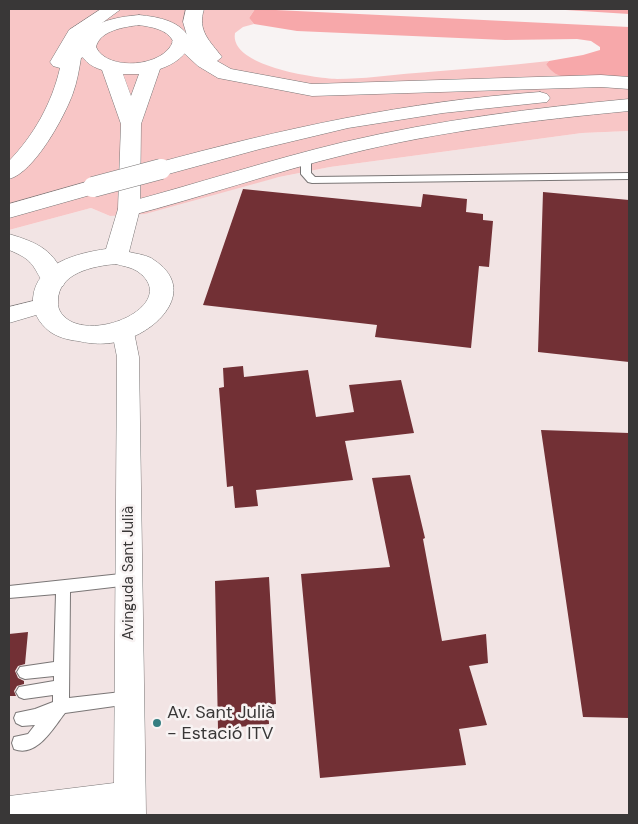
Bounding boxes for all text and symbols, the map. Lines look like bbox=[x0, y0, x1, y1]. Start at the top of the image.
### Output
street label: Avinguda Sant Julià bbox=[120, 506, 138, 640]
place label: Av. Sant Julià - Estació ITV bbox=[167, 702, 275, 744]
marker: Av. Sant Julià - Estació ITV bbox=[151, 717, 163, 729]

